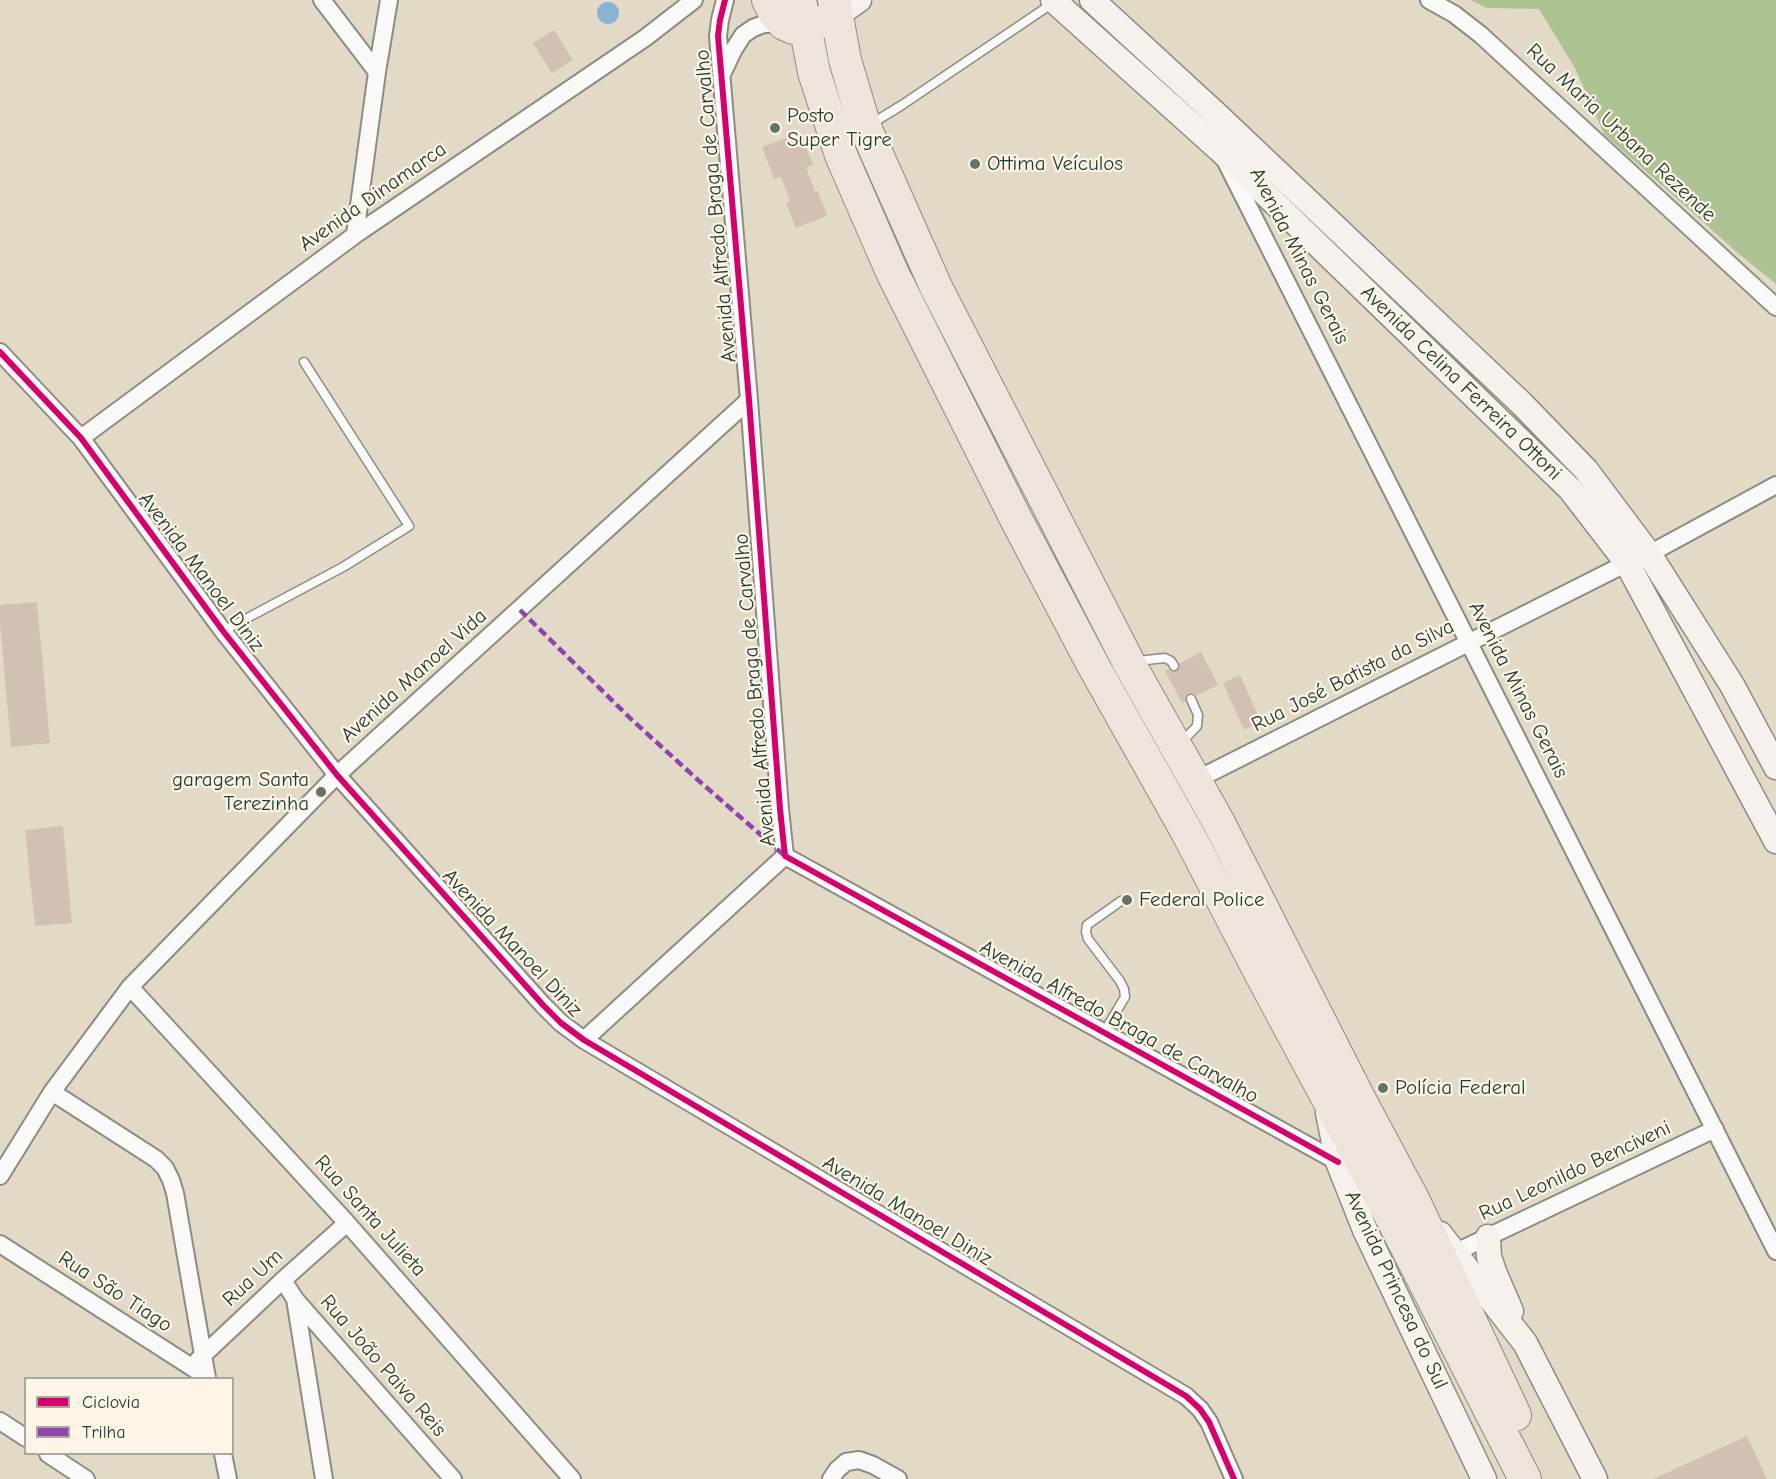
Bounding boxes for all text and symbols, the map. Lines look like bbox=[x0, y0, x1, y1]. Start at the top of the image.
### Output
street label: Rua Maria Urbana Rezende bbox=[1521, 39, 1721, 227]
street label: Avenida Alfredo Braga de Carvalho bbox=[690, 48, 742, 364]
place label: Posto Super Tigre bbox=[787, 103, 892, 153]
marker: Posto Super Tigre bbox=[768, 121, 782, 135]
street label: Avenida Dinamarca bbox=[295, 137, 451, 257]
place label: Ottima Veículos bbox=[987, 151, 1123, 177]
marker: Ottima Veículos bbox=[968, 157, 982, 171]
street label: Avenida Minas Gerais bbox=[1244, 163, 1354, 349]
street label: Avenida Celina Ferreira Ottoni bbox=[1355, 280, 1567, 486]
street label: Avenida Manoel Diniz bbox=[133, 487, 269, 657]
street label: Avenida Alfredo Braga de Carvalho bbox=[729, 532, 781, 848]
street label: Avenida Minas Gerais bbox=[1463, 597, 1573, 783]
street label: Avenida Manoel Vida bbox=[336, 604, 492, 748]
street label: Rua José Batista da Silva bbox=[1248, 614, 1458, 738]
place label: garagem Santa Terezinha bbox=[172, 767, 309, 817]
marker: garagem Santa Terezinha bbox=[314, 785, 328, 799]
street label: Avenida Manoel Diniz bbox=[437, 864, 587, 1022]
place label: Federal Police bbox=[1139, 887, 1264, 913]
marker: Federal Police bbox=[1120, 893, 1134, 907]
street label: Avenida Alfredo Braga de Carvalho bbox=[975, 935, 1263, 1109]
place label: Polícia Federal bbox=[1395, 1075, 1526, 1101]
marker: Polícia Federal bbox=[1376, 1081, 1390, 1095]
street label: Rua Leonildo Benciveni bbox=[1475, 1116, 1675, 1226]
street label: Rua Santa Julieta bbox=[309, 1150, 431, 1282]
street label: Avenida Manoel Diniz bbox=[818, 1150, 996, 1272]
street label: Avenida Princesa do Sul bbox=[1339, 1187, 1453, 1393]
street label: Rua Um bbox=[218, 1244, 288, 1312]
street label: Rua São Tiago bbox=[53, 1246, 177, 1338]
street label: Rua João Paiva Reis bbox=[315, 1290, 451, 1442]
legend bbox=[24, 1377, 234, 1455]
text: Ciclovia bbox=[82, 1392, 140, 1413]
text: Trilha bbox=[82, 1422, 126, 1443]

